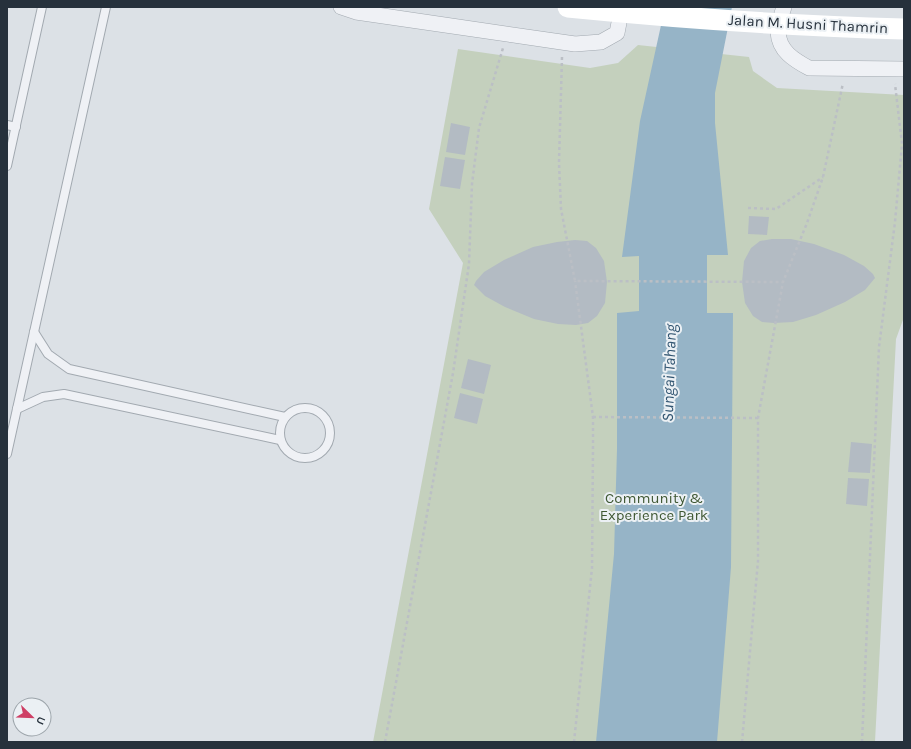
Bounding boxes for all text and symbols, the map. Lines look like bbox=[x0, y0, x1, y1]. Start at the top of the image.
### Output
street label: Jalan M. Husni Thamrin bbox=[728, 11, 888, 37]
water label: Sungai Tahang bbox=[658, 323, 680, 422]
park label: Community & Experience Park bbox=[600, 489, 708, 524]
north arrow bbox=[12, 697, 52, 737]
text: U bbox=[33, 715, 48, 727]

